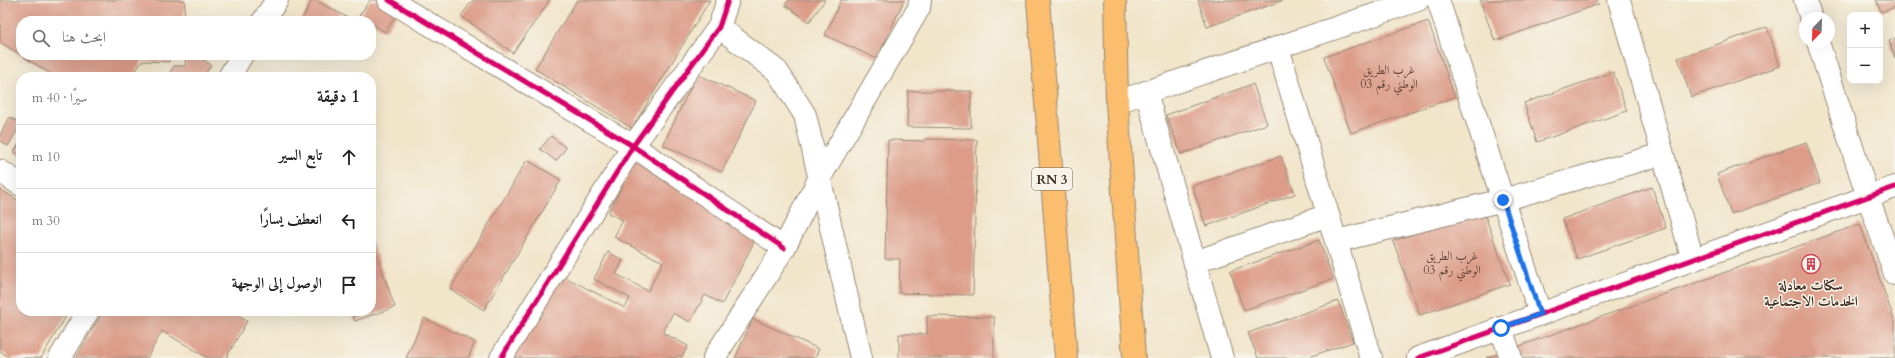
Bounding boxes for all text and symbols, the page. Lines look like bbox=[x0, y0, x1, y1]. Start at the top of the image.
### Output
north arrow bbox=[1799, 12, 1835, 48]
map controls bbox=[1847, 12, 1883, 84]
button: + bbox=[1847, 12, 1883, 48]
search box bbox=[16, 16, 376, 60]
icon: search bbox=[30, 27, 52, 49]
text: ابحث هنا bbox=[62, 27, 106, 47]
button: − bbox=[1847, 48, 1883, 84]
house number: غرب الطريق الوطني رقم 03 bbox=[1360, 62, 1418, 96]
text: 1 دقيقة bbox=[317, 85, 360, 108]
text: سيرًا · 40 m bbox=[32, 89, 87, 107]
text: تابع السير bbox=[279, 145, 322, 165]
icon: ahead bbox=[338, 146, 360, 168]
text: 10 m bbox=[32, 148, 60, 166]
road number: RN 3 bbox=[1032, 168, 1072, 190]
route end bbox=[1494, 191, 1512, 209]
text: انعطف يسارًا bbox=[260, 209, 322, 229]
icon: left bbox=[338, 210, 360, 232]
text: 30 m bbox=[32, 212, 60, 230]
house number: غرب الطريق الوطني رقم 03 bbox=[1423, 248, 1481, 282]
building icon: سكنات معادلة الخدمات الاجتماعية bbox=[1800, 253, 1822, 275]
text: الوصول إلى الوجهة bbox=[232, 273, 322, 293]
icon: arrive bbox=[338, 274, 360, 296]
place label: سكنات معادلة الخدمات الاجتماعية bbox=[1764, 276, 1858, 311]
route start bbox=[1492, 319, 1510, 337]

